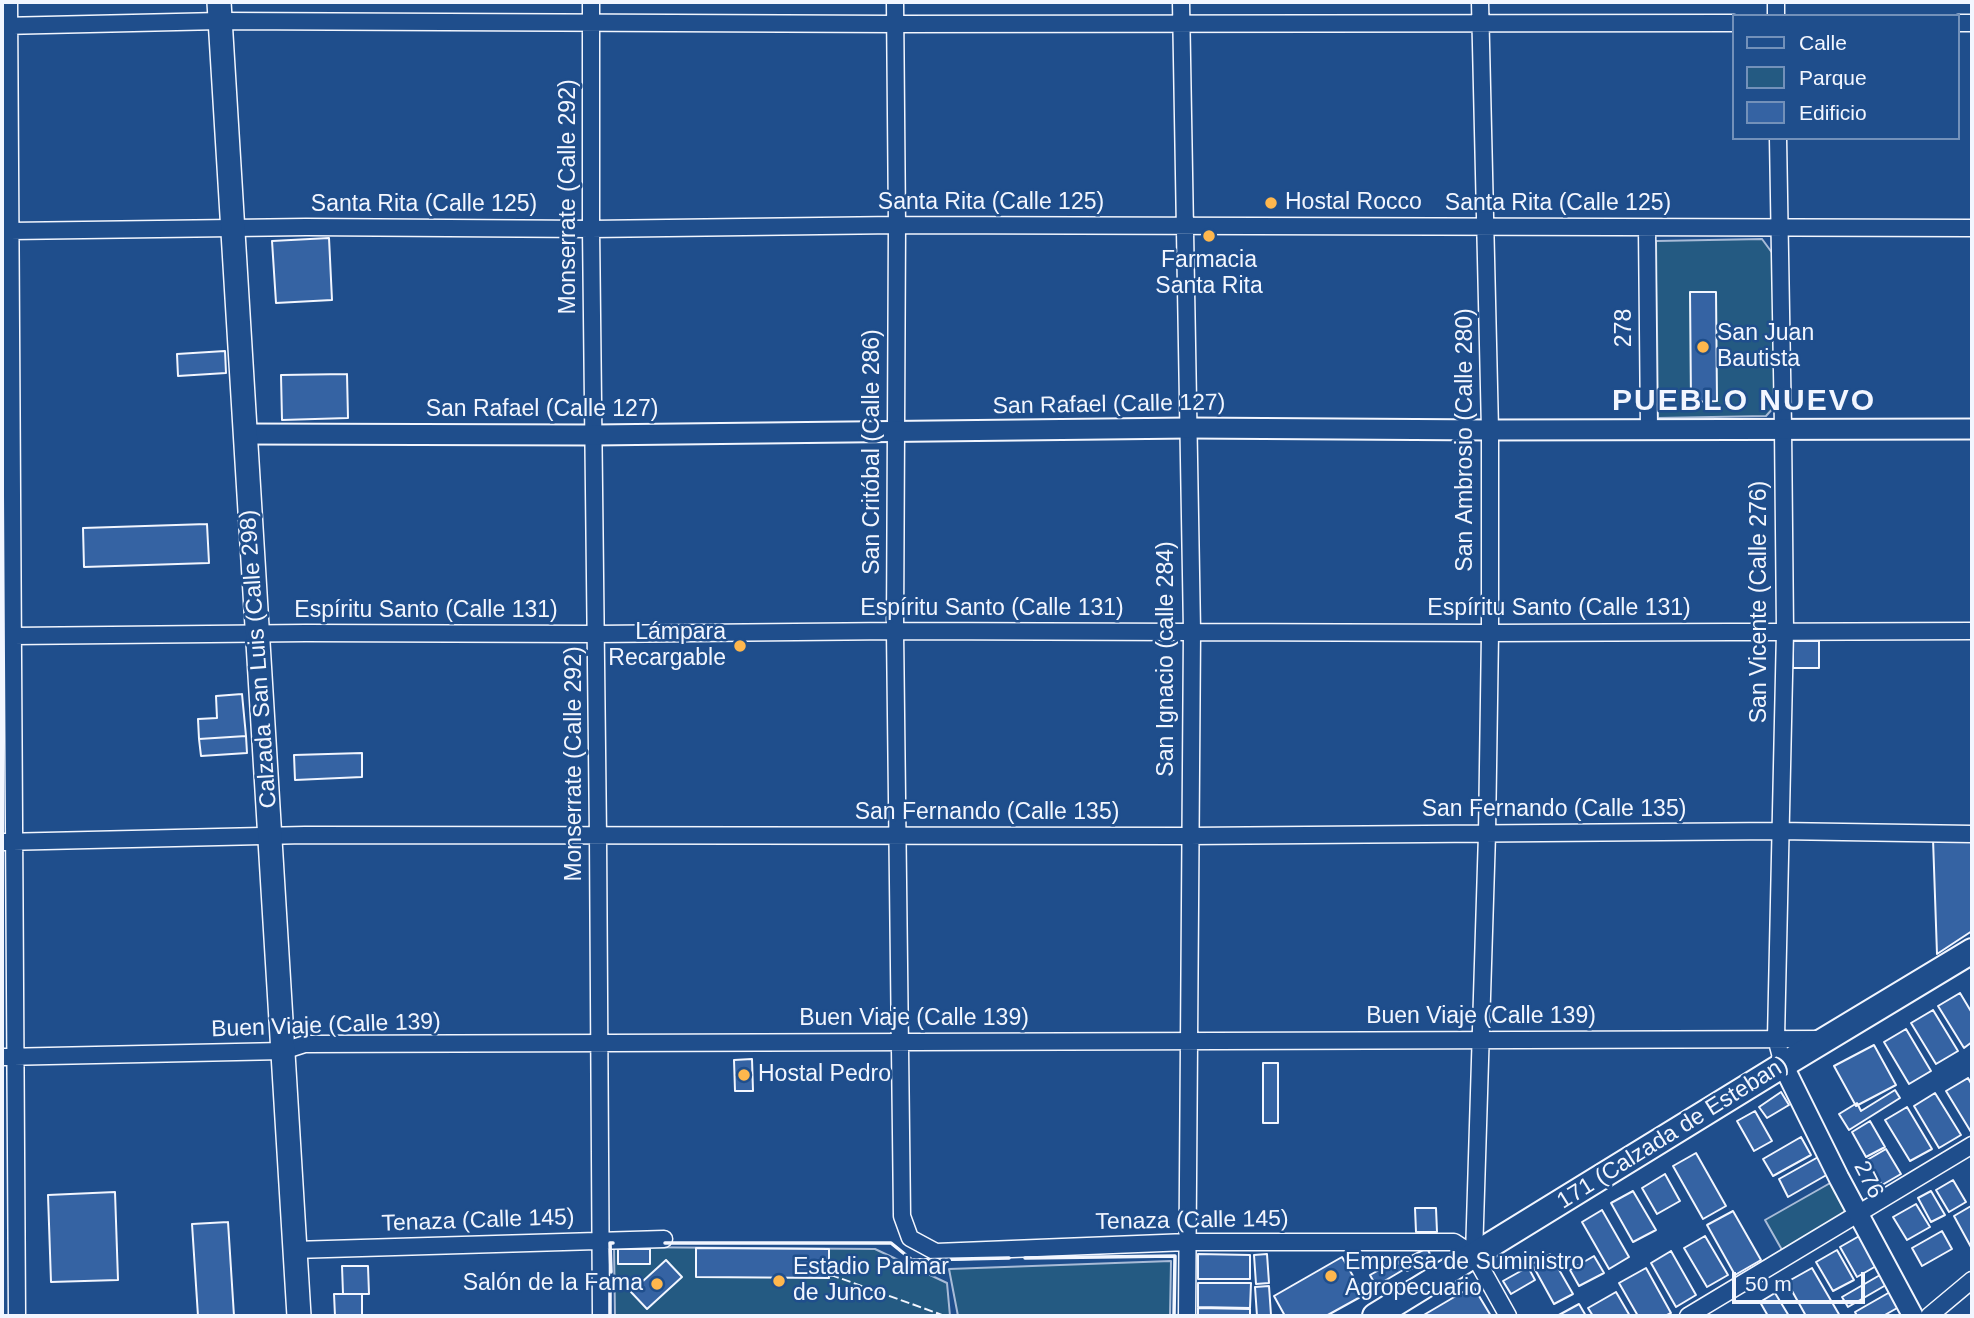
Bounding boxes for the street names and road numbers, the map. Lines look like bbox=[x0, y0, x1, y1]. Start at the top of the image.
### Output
street label: Monserrate (Calle 292) bbox=[555, 79, 583, 315]
street label: Santa Rita (Calle 125) bbox=[878, 189, 1104, 217]
street label: Santa Rita (Calle 125) bbox=[1445, 190, 1671, 218]
street label: Santa Rita (Calle 125) bbox=[311, 191, 537, 219]
street label: San Ambrosio (Calle 280) bbox=[1452, 308, 1480, 572]
street label: 278 bbox=[1611, 309, 1639, 347]
street label: San Critóbal (Calle 286) bbox=[859, 329, 887, 575]
street label: San Rafael (Calle 127) bbox=[992, 389, 1226, 421]
street label: San Rafael (Calle 127) bbox=[426, 396, 658, 424]
street label: San Vicente (Calle 276) bbox=[1746, 481, 1774, 723]
street label: Calzada San Luis (Calle 298) bbox=[235, 509, 283, 809]
street label: San Ignacio (calle 284) bbox=[1153, 541, 1181, 777]
street label: Espíritu Santo (Calle 131) bbox=[860, 595, 1124, 623]
street label: Espíritu Santo (Calle 131) bbox=[1427, 595, 1691, 623]
street label: Espíritu Santo (Calle 131) bbox=[294, 597, 558, 625]
street label: Monserrate (Calle 292) bbox=[561, 646, 589, 882]
street label: San Fernando (Calle 135) bbox=[1422, 796, 1686, 824]
street label: San Fernando (Calle 135) bbox=[855, 799, 1119, 827]
street label: Buen Viaje (Calle 139) bbox=[1366, 1003, 1596, 1031]
street label: Buen Viaje (Calle 139) bbox=[799, 1005, 1029, 1033]
street label: Buen Viaje (Calle 139) bbox=[211, 1008, 441, 1044]
street label: 171 (Calzada de Esteban) bbox=[1552, 1050, 1794, 1216]
street label: 276 bbox=[1847, 1157, 1889, 1203]
street label: Tenaza (Calle 145) bbox=[381, 1204, 575, 1238]
street label: Tenaza (Calle 145) bbox=[1095, 1206, 1289, 1236]

